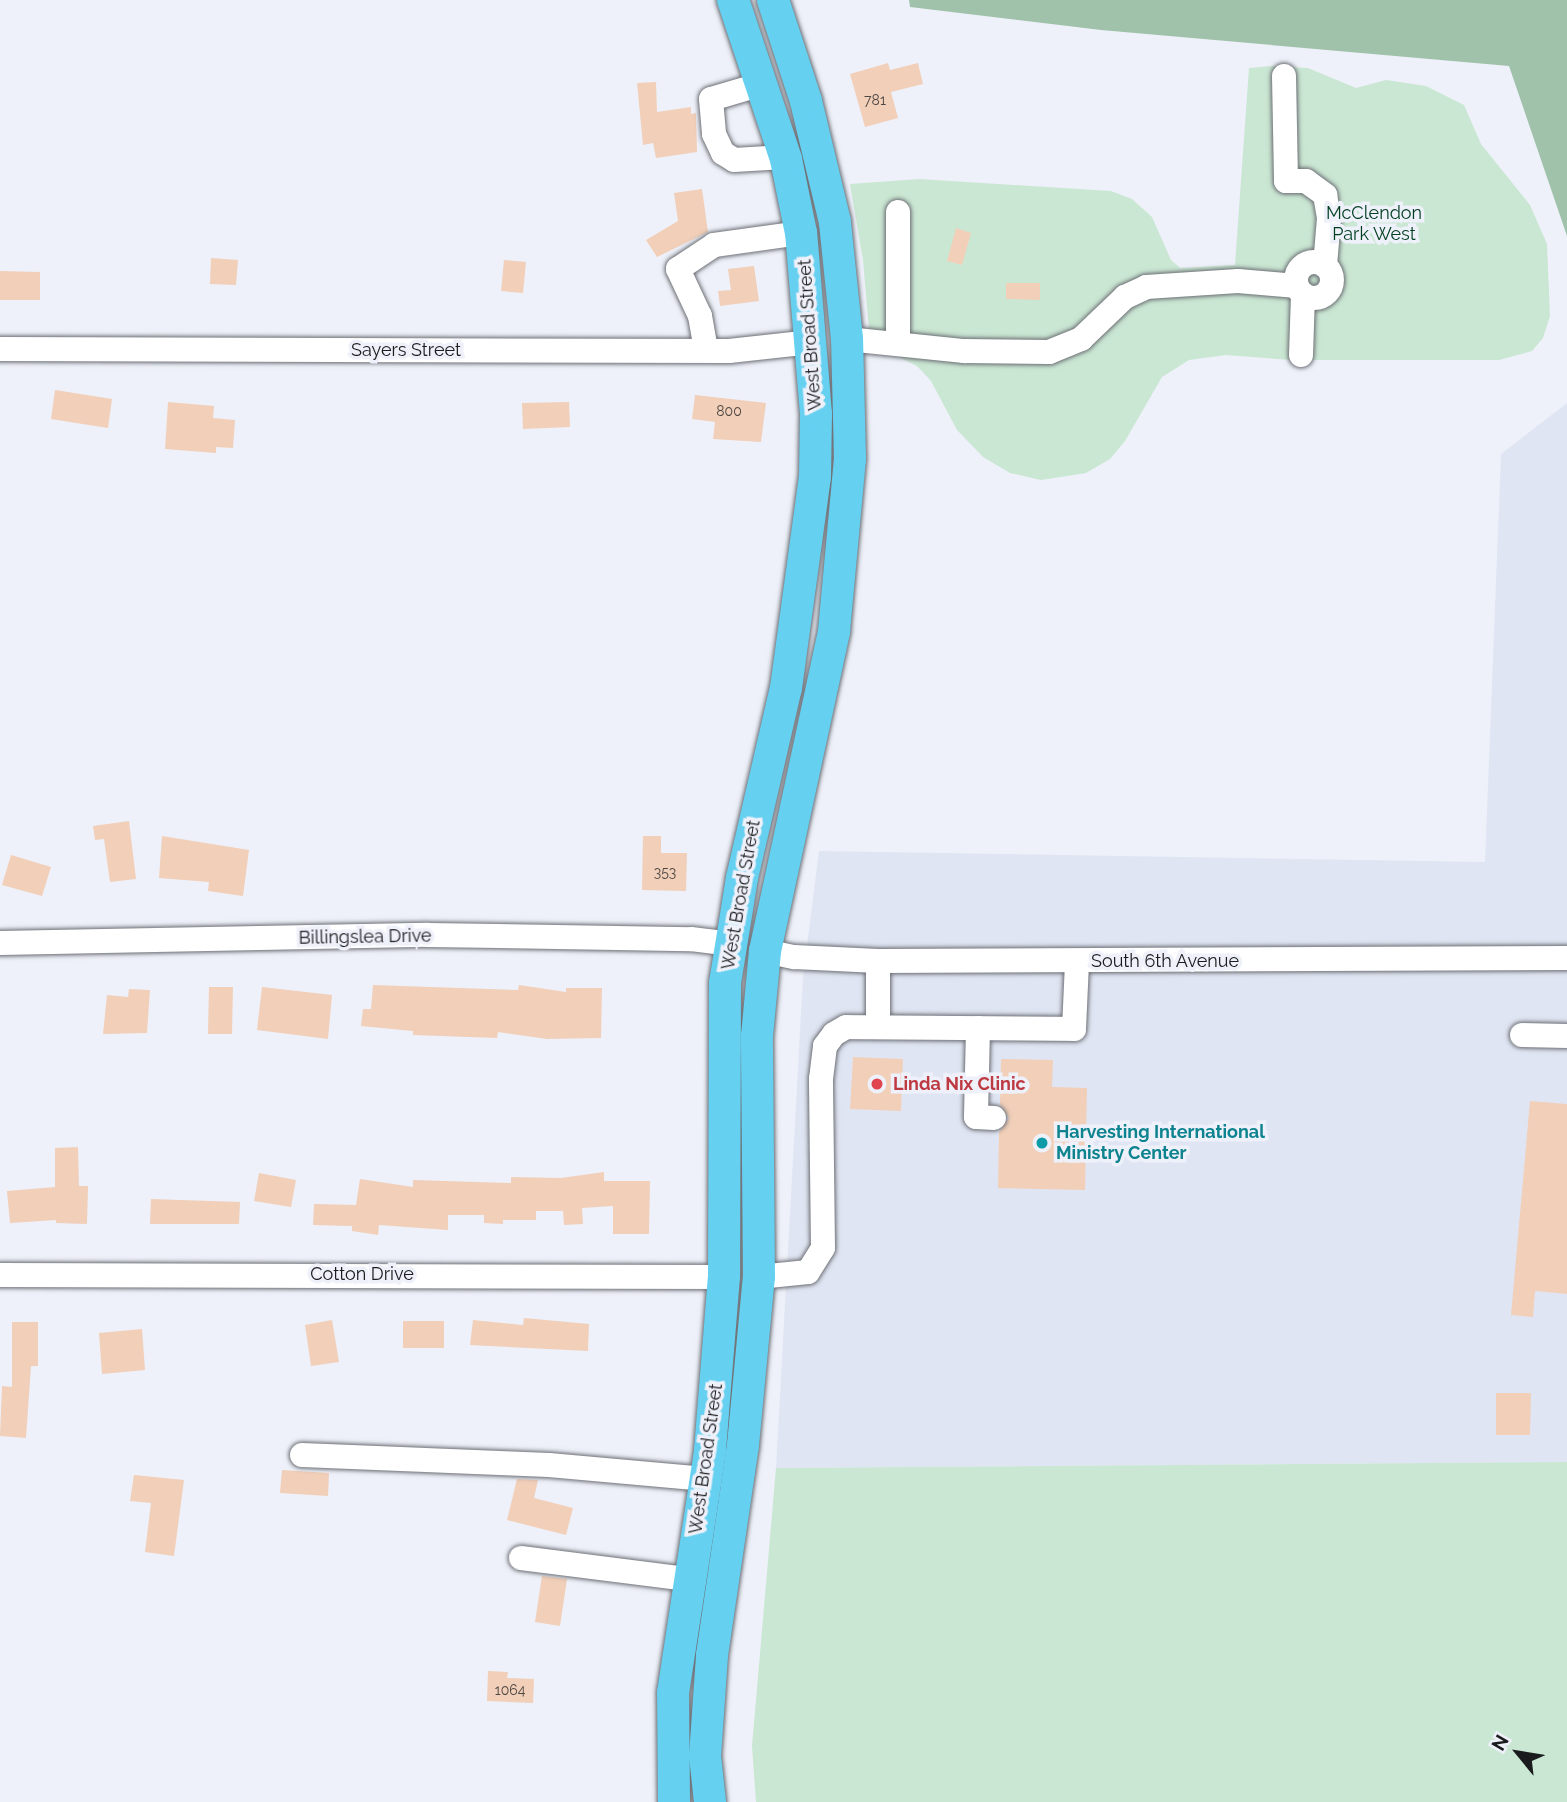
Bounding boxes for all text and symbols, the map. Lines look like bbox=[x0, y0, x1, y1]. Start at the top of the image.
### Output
house number: 781 bbox=[864, 92, 886, 108]
park label: McClendon Park West bbox=[1326, 203, 1422, 246]
street label: West Broad Street bbox=[794, 259, 826, 411]
street label: Sayers Street bbox=[351, 339, 461, 361]
house number: 800 bbox=[716, 403, 742, 419]
street label: West Broad Street bbox=[717, 818, 765, 972]
house number: 353 bbox=[654, 864, 676, 880]
street label: Billingslea Drive bbox=[298, 925, 432, 949]
street label: South 6th Avenue bbox=[1091, 950, 1239, 972]
place label: Linda Nix Clinic bbox=[893, 1073, 1026, 1095]
marker: Linda Nix Clinic bbox=[867, 1074, 887, 1094]
place label: Harvesting International Ministry Center bbox=[1056, 1122, 1265, 1164]
marker: Harvesting International Ministry Center bbox=[1034, 1135, 1050, 1151]
street label: Cotton Drive bbox=[310, 1263, 414, 1285]
street label: West Broad Street bbox=[685, 1382, 727, 1536]
house number: 1064 bbox=[495, 1682, 525, 1698]
north arrow bbox=[1483, 1718, 1553, 1788]
text: N bbox=[1487, 1731, 1513, 1754]

